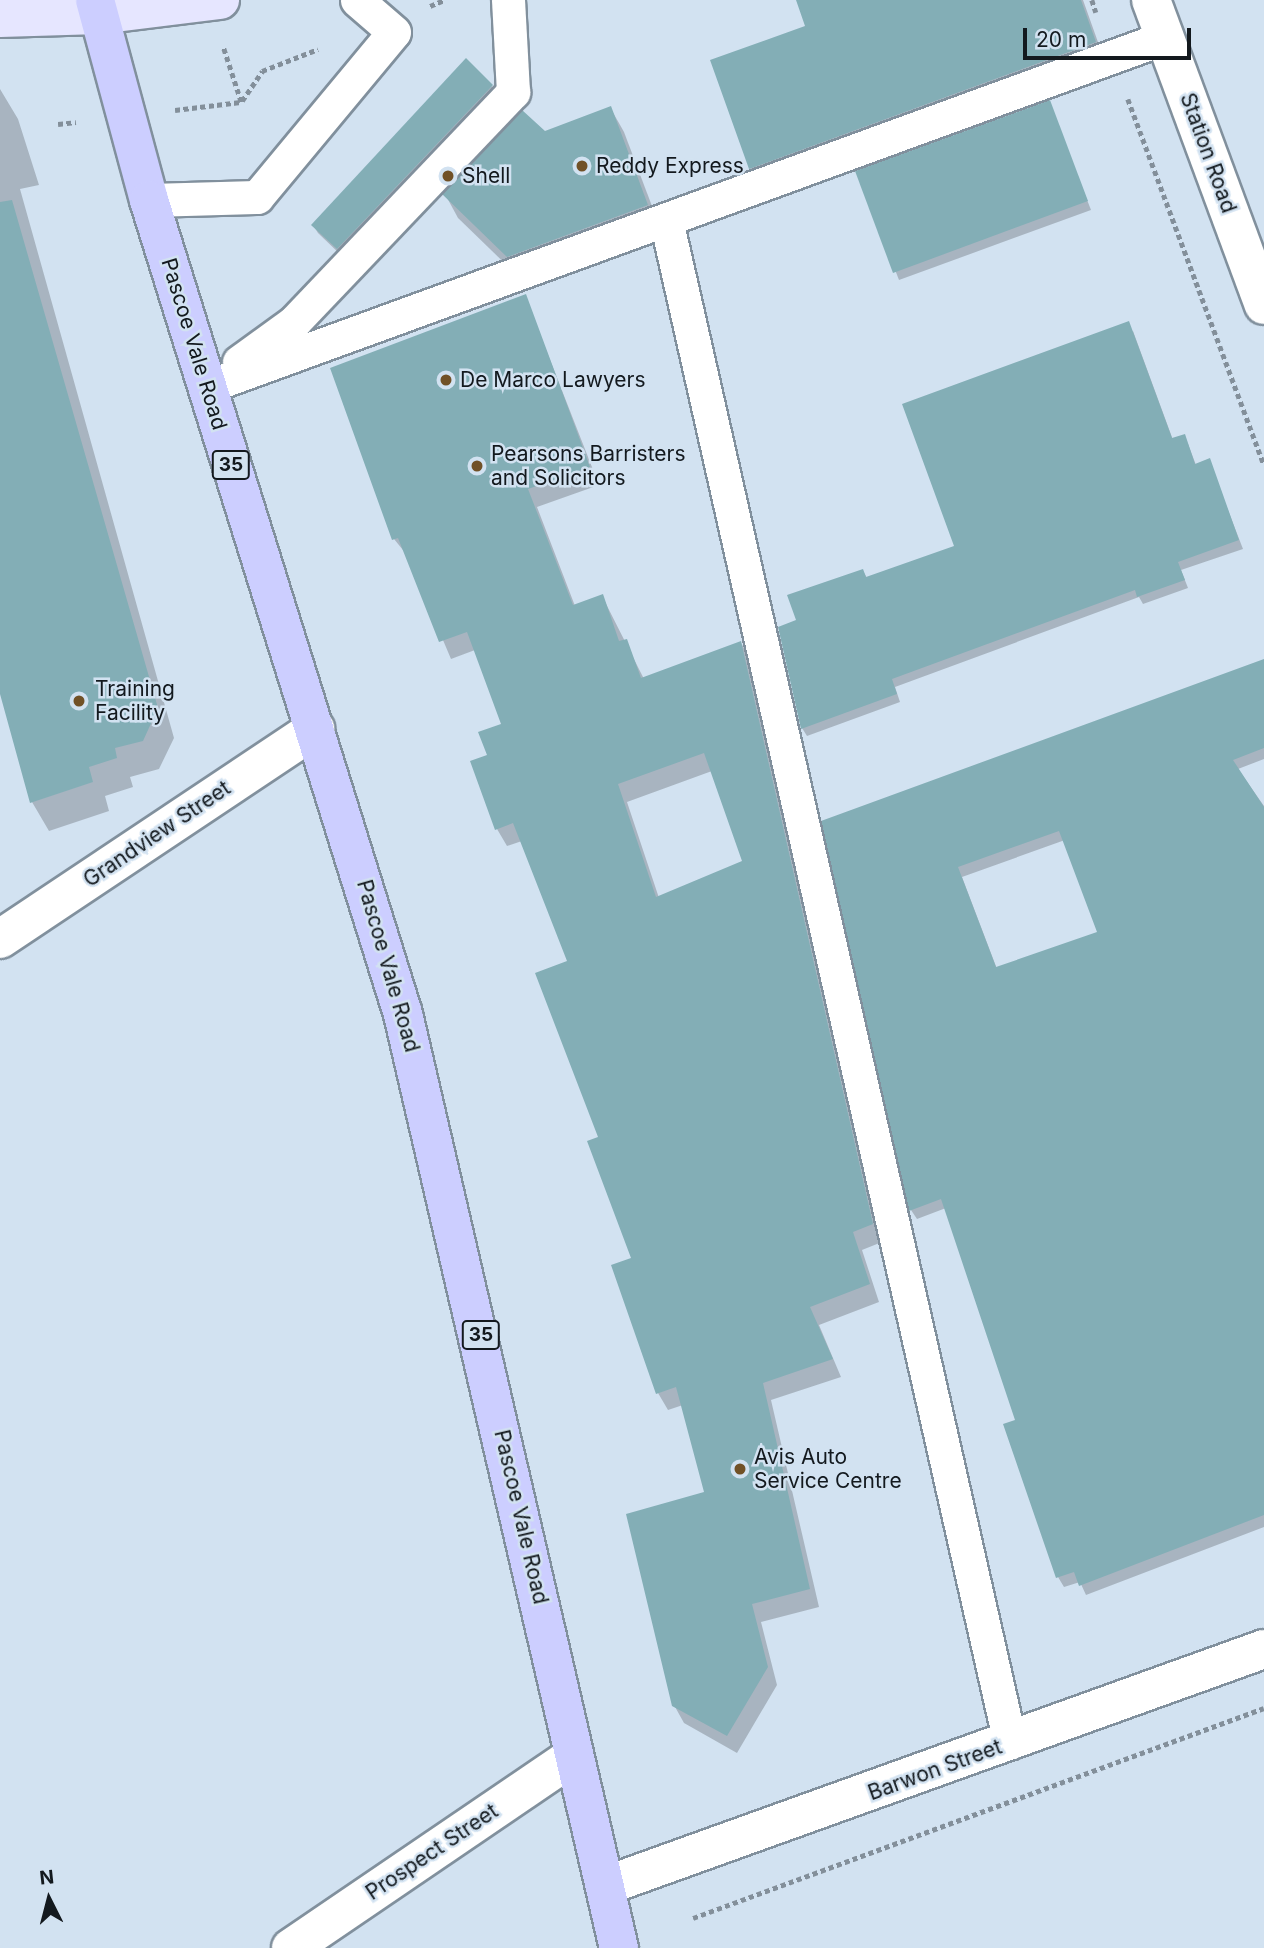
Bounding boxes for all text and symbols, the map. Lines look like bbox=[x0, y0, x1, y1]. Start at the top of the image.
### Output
scale bar bbox=[1026, 14, 1194, 58]
text: 20 m bbox=[1036, 27, 1086, 52]
street label: Station Road bbox=[1175, 90, 1241, 216]
place label: Reddy Express bbox=[596, 153, 744, 179]
marker: Reddy Express bbox=[574, 158, 590, 174]
place label: Shell bbox=[462, 163, 510, 189]
marker: Shell bbox=[440, 168, 456, 184]
street label: Pascoe Vale Road bbox=[156, 255, 232, 433]
place label: De Marco Lawyers bbox=[460, 367, 646, 393]
marker: De Marco Lawyers bbox=[438, 372, 454, 388]
place label: Pearsons Barristers and Solicitors bbox=[491, 441, 686, 491]
road number: 35 bbox=[212, 450, 250, 480]
marker: Pearsons Barristers and Solicitors bbox=[469, 458, 485, 474]
place label: Training Facility bbox=[95, 676, 175, 726]
marker: Training Facility bbox=[69, 691, 89, 711]
street label: Grandview Street bbox=[79, 776, 235, 892]
street label: Pascoe Vale Road bbox=[351, 877, 425, 1055]
road number: 35 bbox=[462, 1320, 500, 1350]
street label: Pascoe Vale Road bbox=[489, 1427, 553, 1607]
place label: Avis Auto Service Centre bbox=[754, 1444, 902, 1494]
marker: Avis Auto Service Centre bbox=[732, 1461, 748, 1477]
street label: Barwon Street bbox=[865, 1734, 1005, 1806]
street label: Prospect Street bbox=[361, 1799, 503, 1905]
north arrow bbox=[14, 1864, 84, 1934]
text: N bbox=[38, 1865, 55, 1890]

